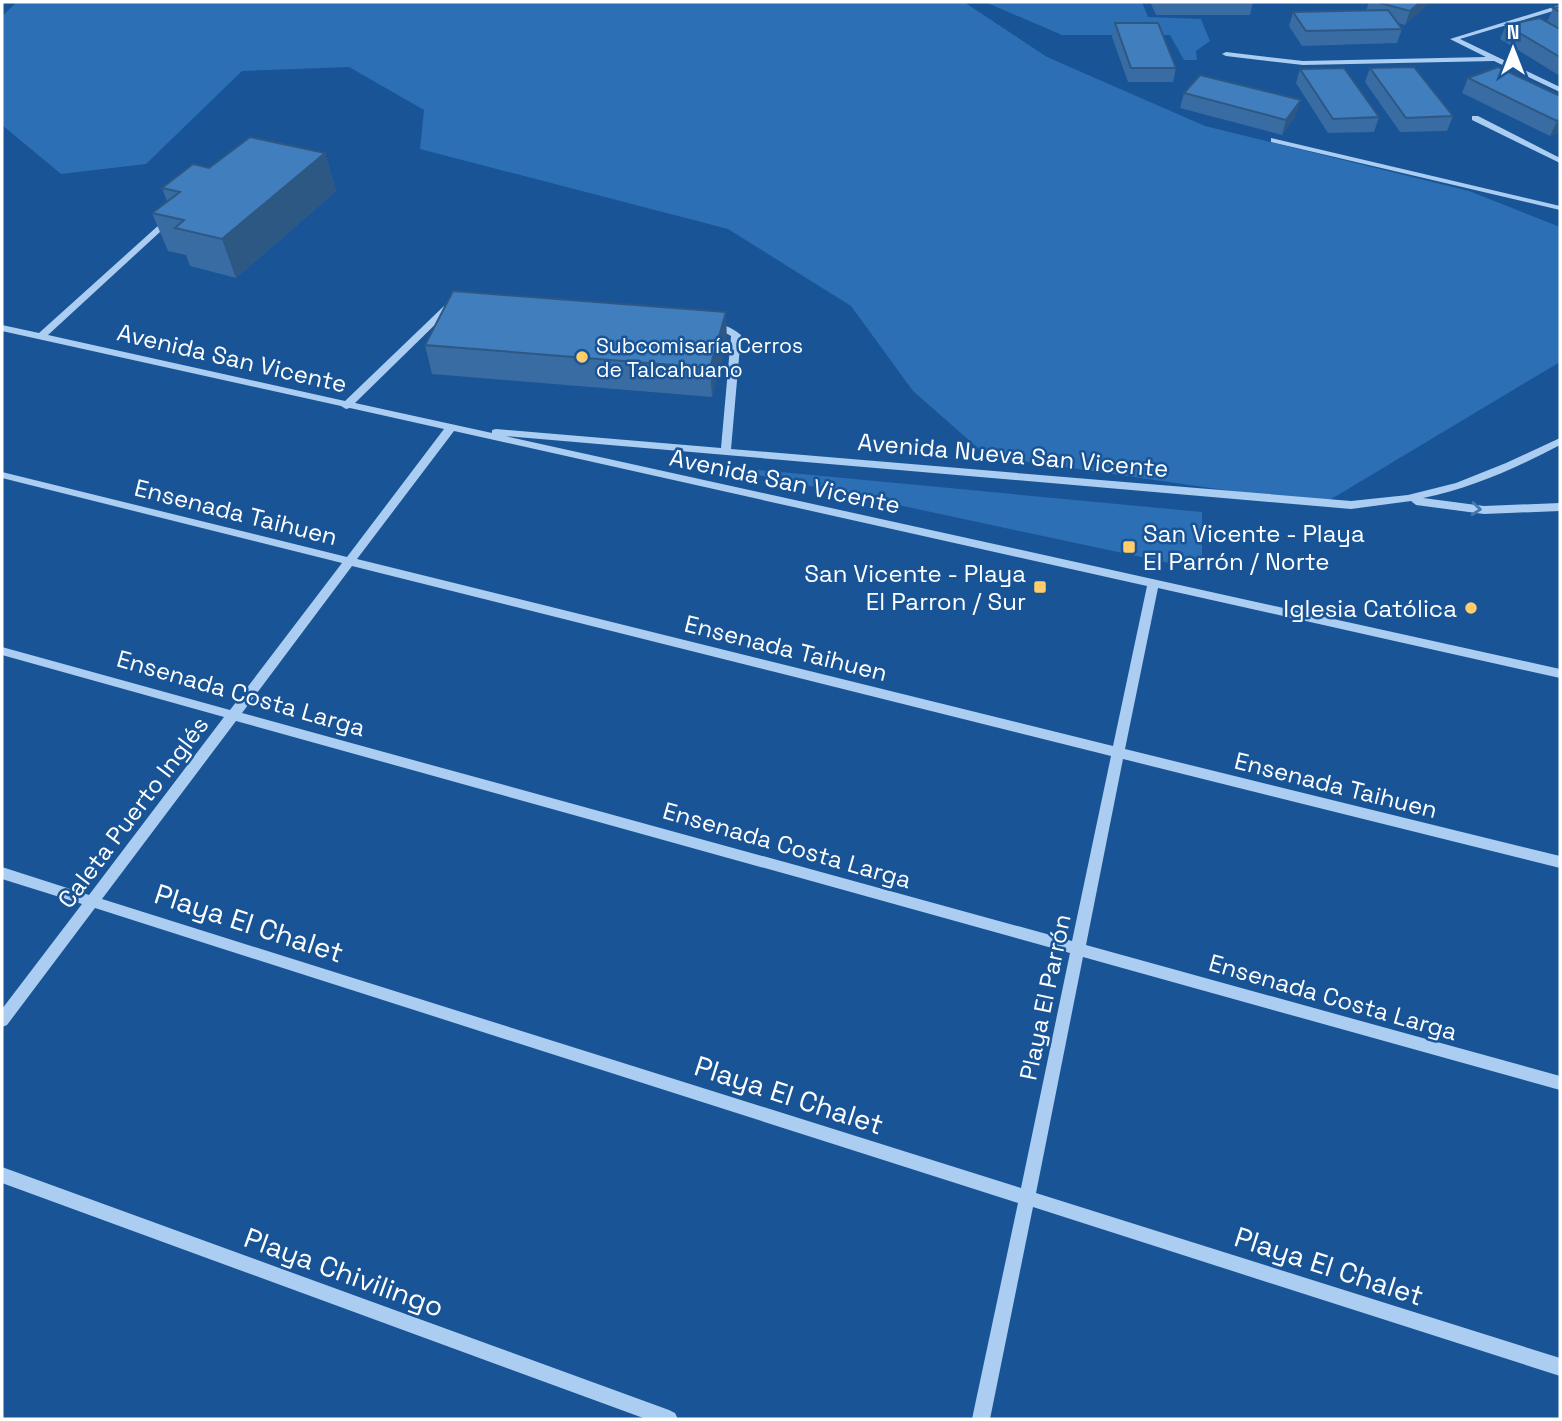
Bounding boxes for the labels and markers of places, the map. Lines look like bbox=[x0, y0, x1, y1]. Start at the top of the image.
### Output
place label: Subcomisaría Cerros de Talcahuano bbox=[596, 332, 803, 383]
marker: Subcomisaría Cerros de Talcahuano bbox=[574, 349, 590, 365]
place label: San Vicente - Playa El Parrón / Norte bbox=[1143, 518, 1365, 577]
marker: San Vicente - Playa El Parrón / Norte bbox=[1121, 539, 1137, 555]
place label: San Vicente - Playa El Parron / Sur bbox=[804, 558, 1026, 617]
marker: San Vicente - Playa El Parron / Sur bbox=[1032, 579, 1048, 595]
place label: Iglesia Católica bbox=[1283, 593, 1457, 624]
marker: Iglesia Católica bbox=[1463, 600, 1479, 616]

